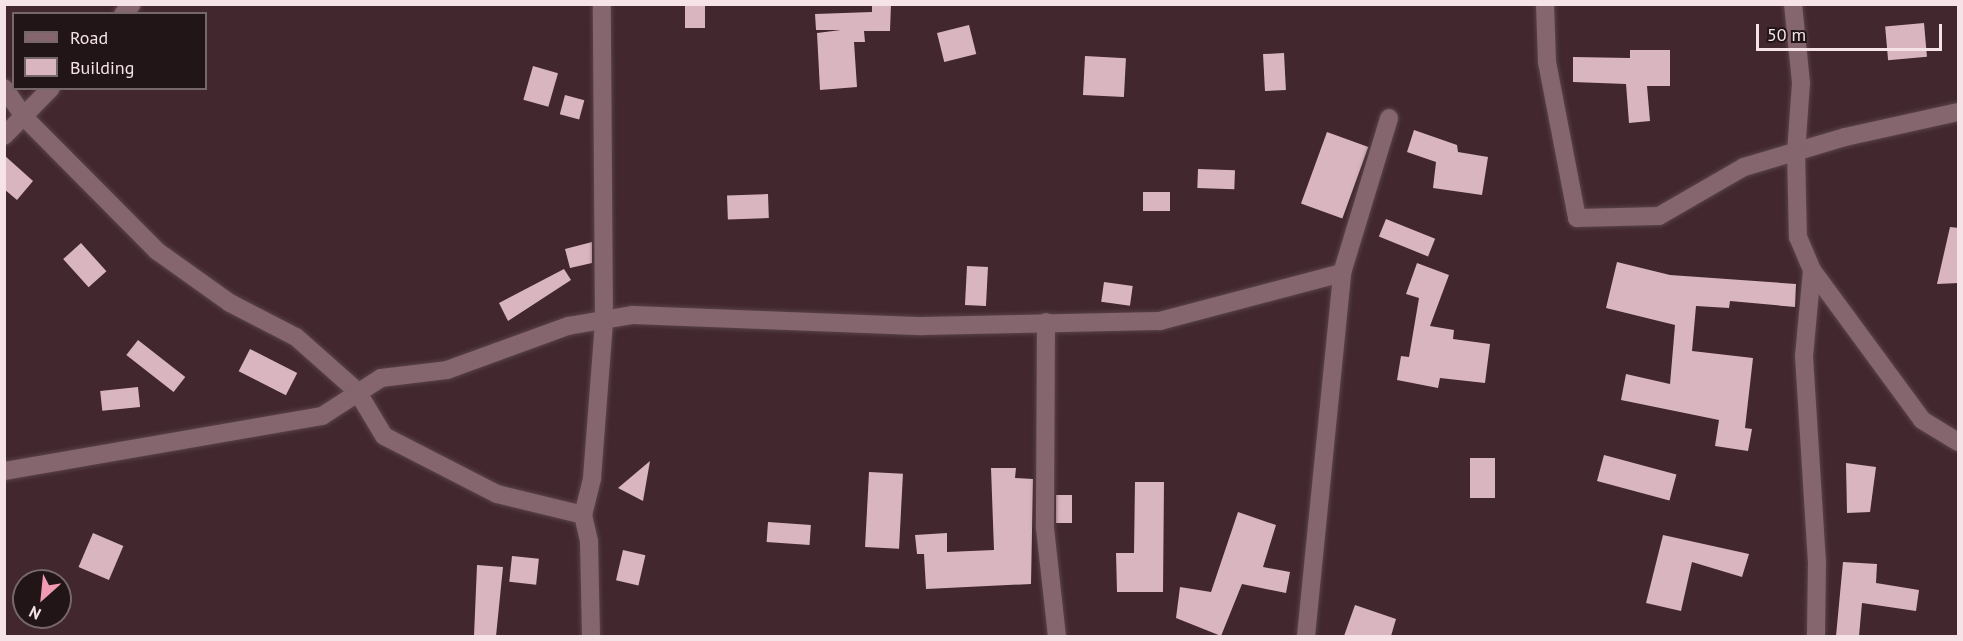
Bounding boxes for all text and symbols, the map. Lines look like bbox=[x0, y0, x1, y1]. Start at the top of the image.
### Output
legend bbox=[12, 12, 207, 90]
scale bar bbox=[1759, 12, 1945, 50]
text: 50 m bbox=[1767, 23, 1806, 46]
text: Road bbox=[70, 26, 108, 49]
text: Building bbox=[70, 56, 134, 79]
north arrow bbox=[12, 569, 72, 629]
text: N bbox=[26, 602, 44, 625]

